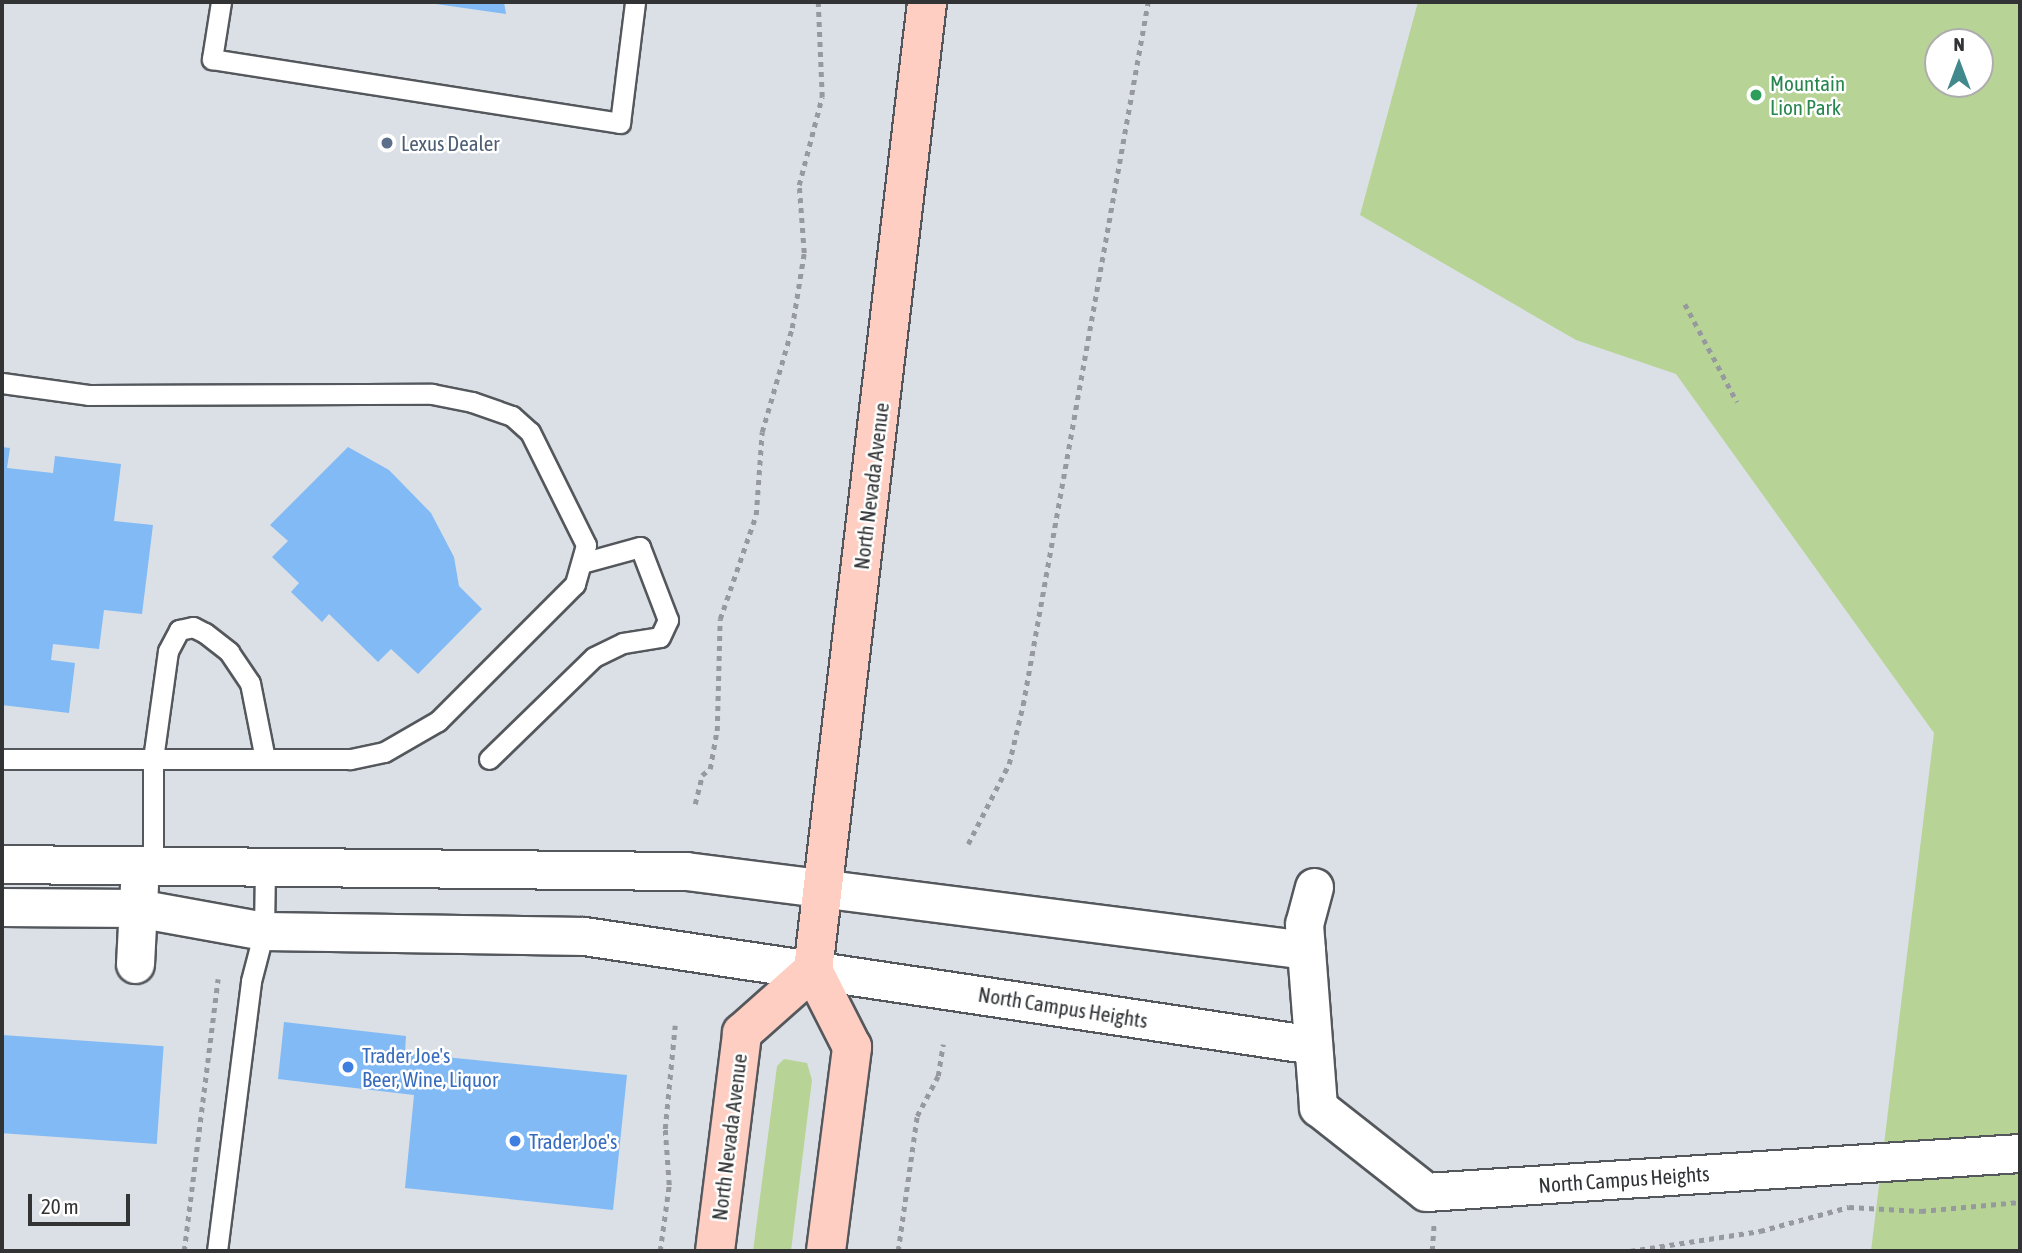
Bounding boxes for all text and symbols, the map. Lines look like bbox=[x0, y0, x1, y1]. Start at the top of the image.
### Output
north arrow bbox=[1924, 28, 1994, 98]
text: N bbox=[1953, 33, 1965, 55]
place label: Mountain Lion Park bbox=[1770, 70, 1845, 120]
marker: Mountain Lion Park bbox=[1748, 87, 1764, 103]
place label: Lexus Dealer bbox=[401, 130, 500, 156]
marker: Lexus Dealer bbox=[379, 135, 395, 151]
street label: North Nevada Avenue bbox=[848, 401, 894, 571]
street label: North Campus Heights bbox=[976, 981, 1150, 1033]
place label: Trader Joe's Beer, Wine, Liquor bbox=[362, 1042, 498, 1092]
street label: North Nevada Avenue bbox=[706, 1052, 752, 1222]
marker: Trader Joe's Beer, Wine, Liquor bbox=[340, 1059, 356, 1075]
place label: Trader Joe's bbox=[529, 1128, 617, 1154]
marker: Trader Joe's bbox=[507, 1133, 523, 1149]
street label: North Campus Heights bbox=[1538, 1160, 1710, 1198]
scale bar bbox=[32, 1180, 133, 1224]
text: 20 m bbox=[41, 1194, 79, 1218]

